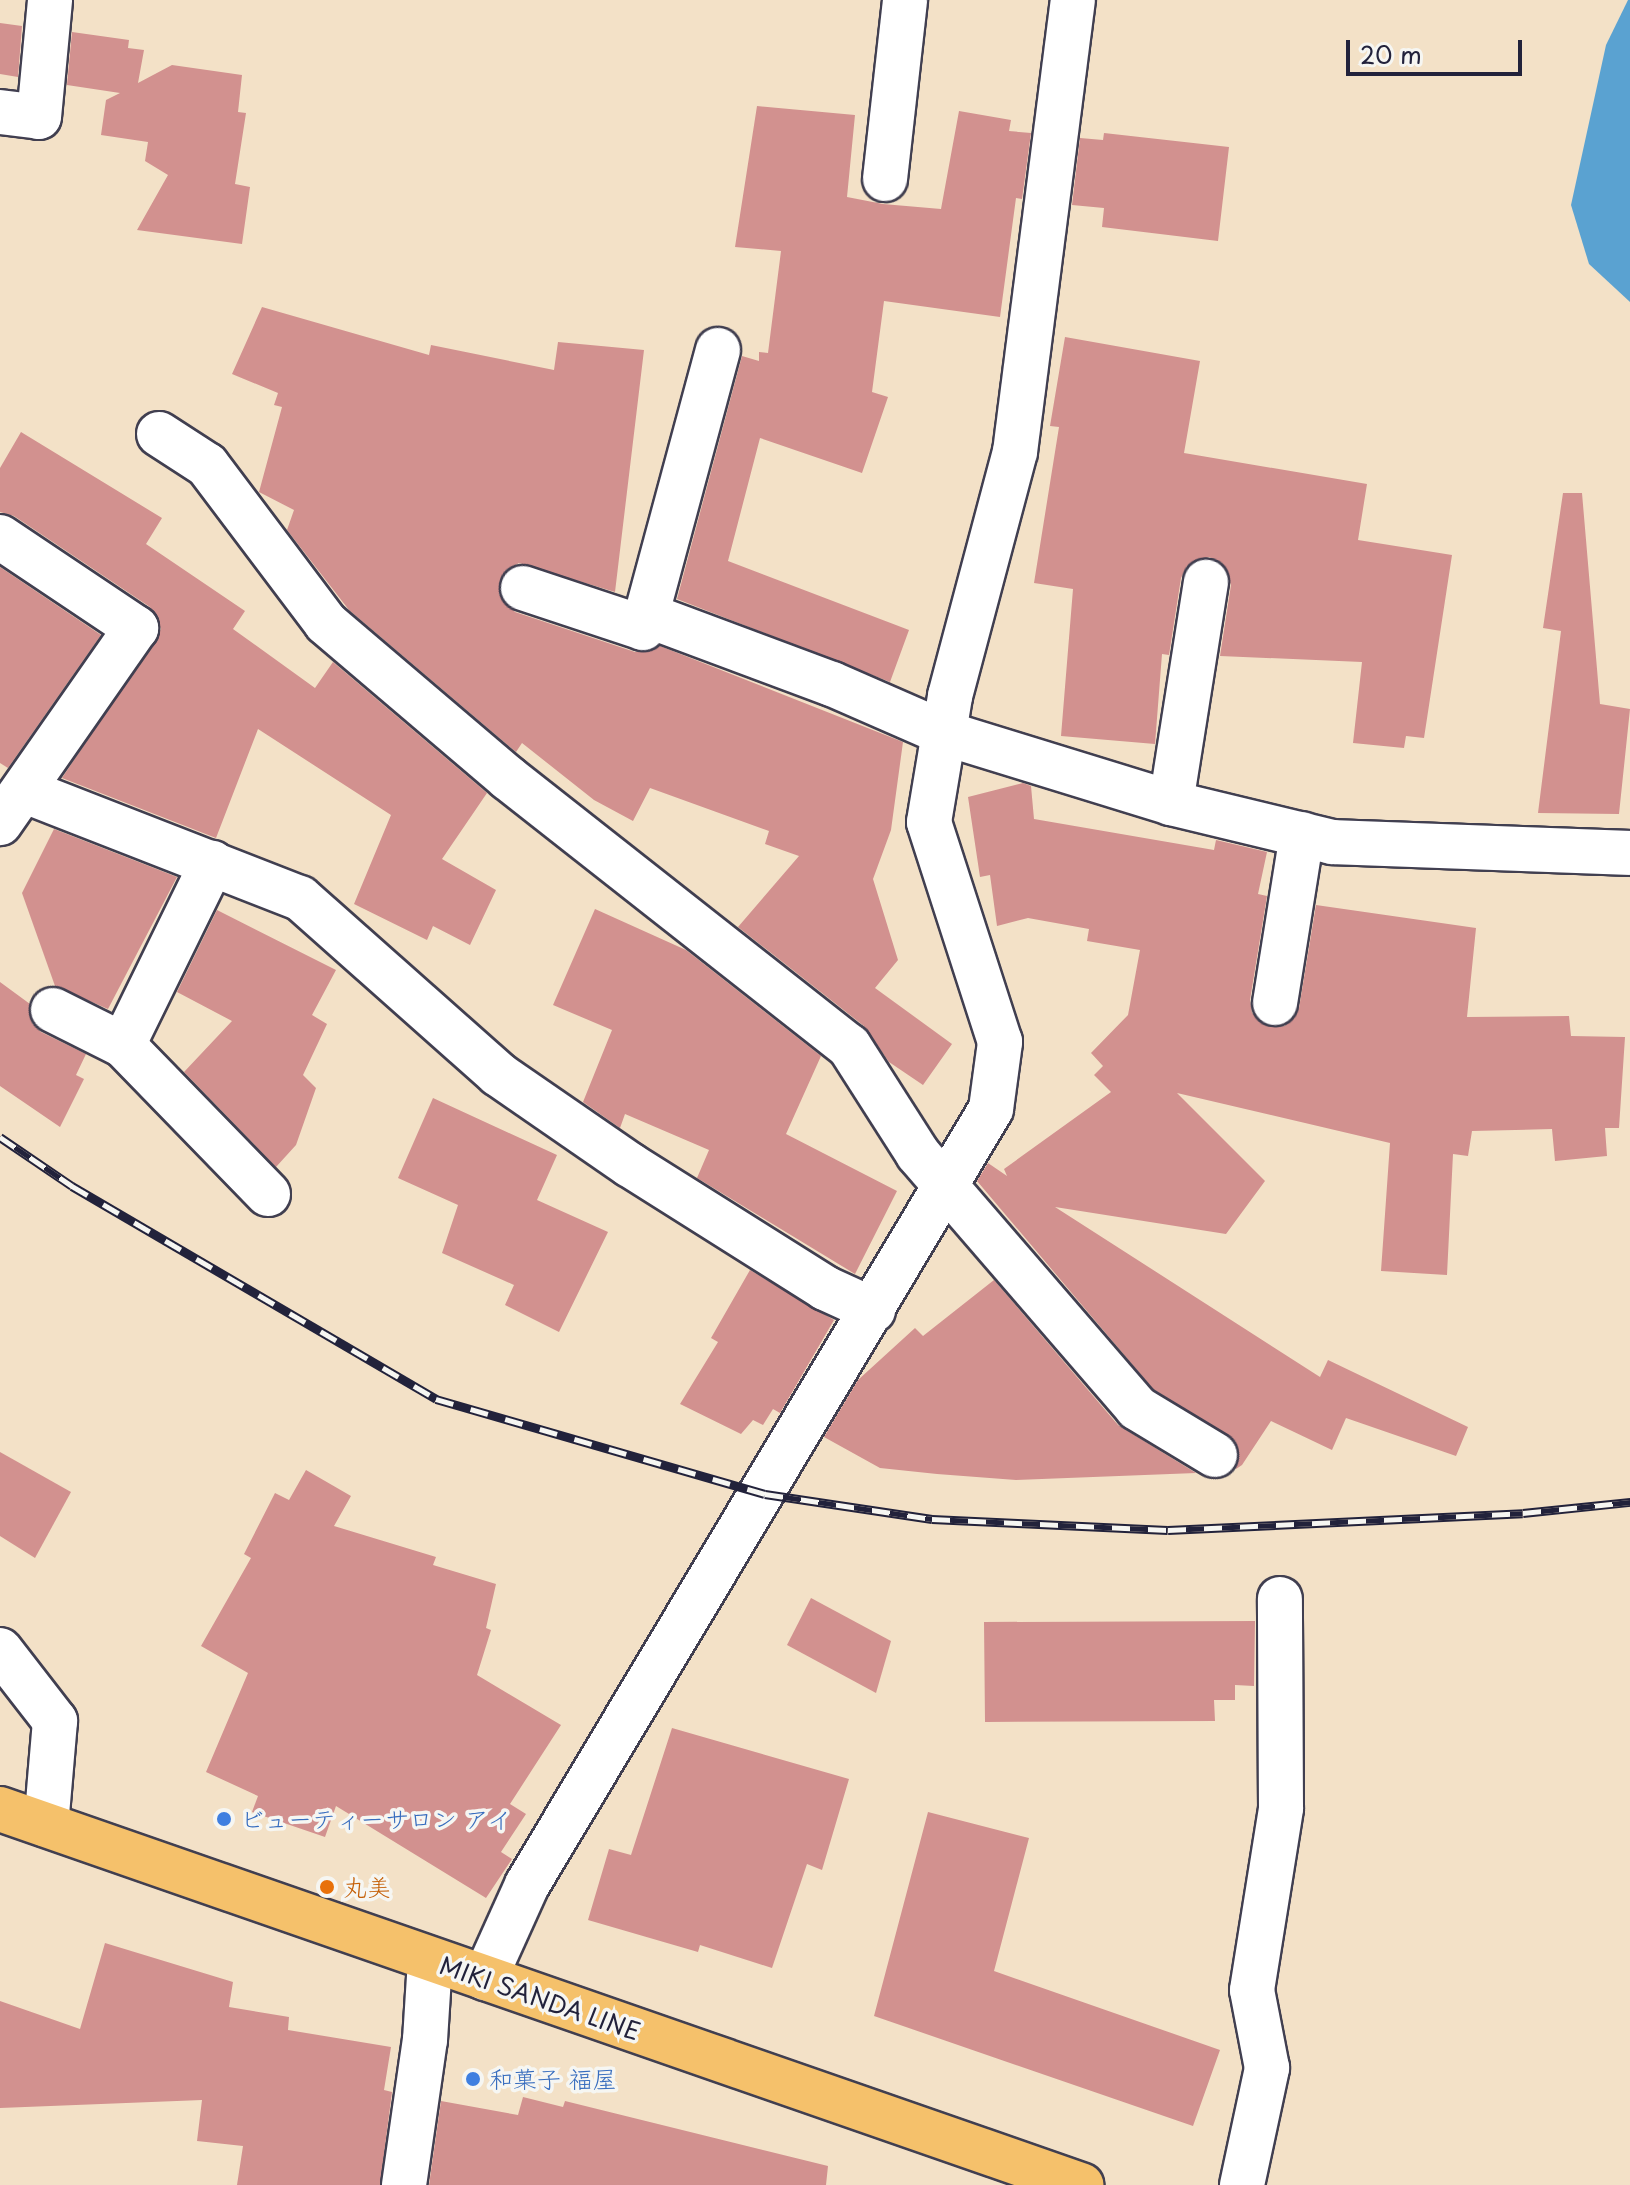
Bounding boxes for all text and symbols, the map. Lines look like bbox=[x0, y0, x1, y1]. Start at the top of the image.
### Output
scale bar bbox=[1350, 24, 1526, 74]
text: 20 m bbox=[1360, 36, 1422, 72]
place label: ビューティーサロン アイ bbox=[240, 1805, 512, 1833]
marker: ビューティーサロン アイ bbox=[215, 1810, 233, 1828]
place label: 丸美 bbox=[343, 1873, 391, 1901]
marker: 丸美 bbox=[318, 1878, 336, 1896]
street label: MIKI SANDA LINE bbox=[436, 1950, 644, 2046]
place label: 和菓子 福屋 bbox=[489, 2065, 617, 2093]
marker: 和菓子 福屋 bbox=[464, 2070, 482, 2088]

